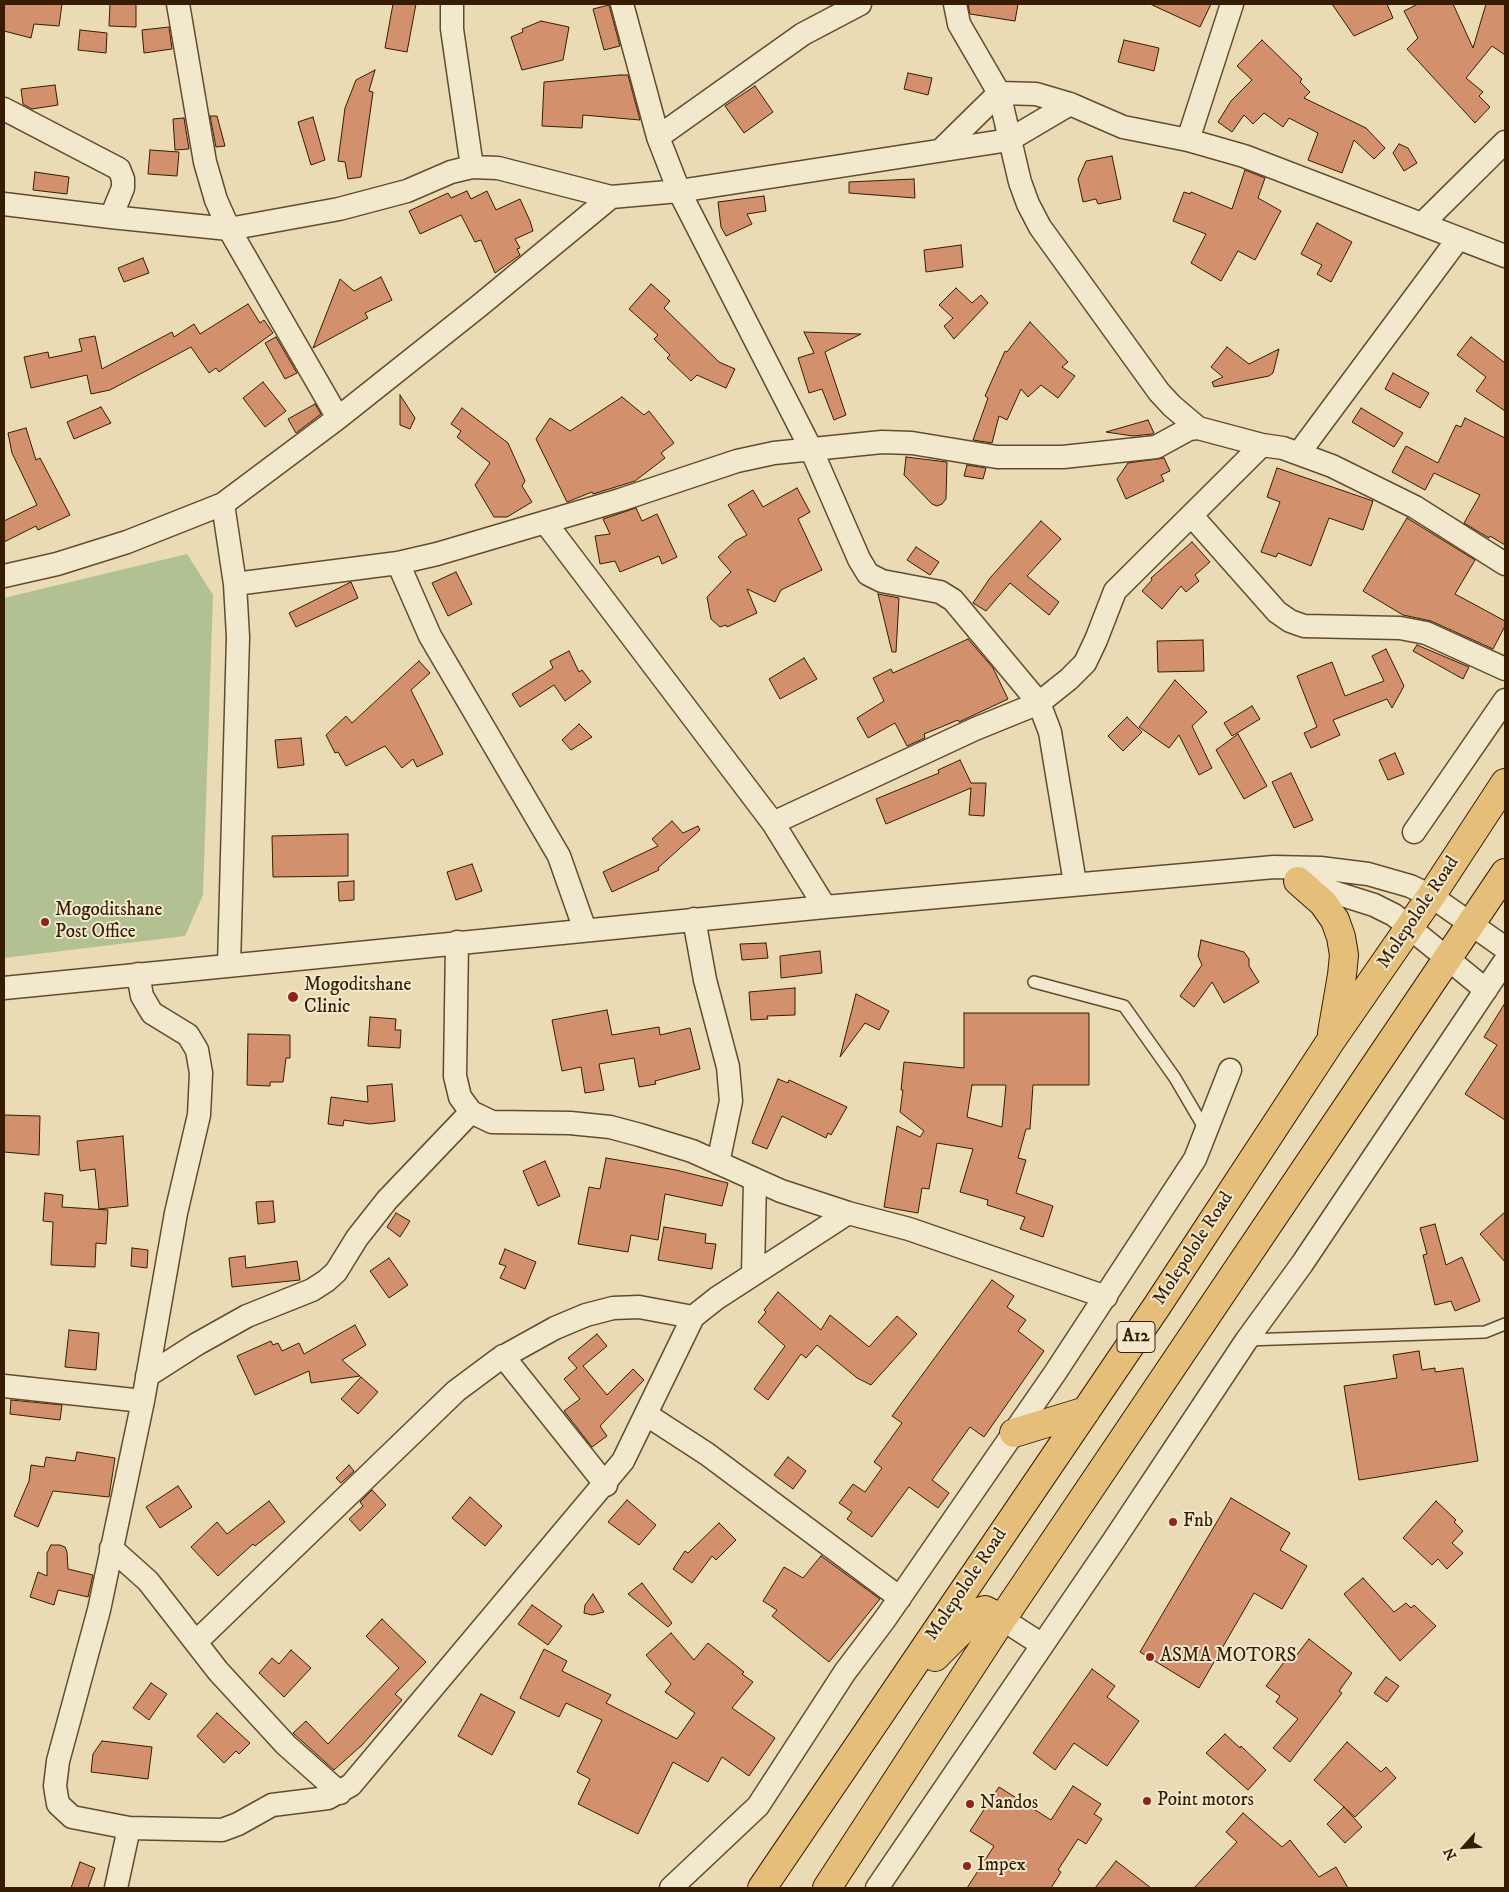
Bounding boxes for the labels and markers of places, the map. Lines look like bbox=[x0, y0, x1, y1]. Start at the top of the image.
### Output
place label: Mogoditshane Post Office bbox=[55, 900, 162, 944]
marker: Mogoditshane Post Office bbox=[39, 916, 51, 928]
place label: Mogoditshane Clinic bbox=[304, 975, 411, 1019]
marker: Mogoditshane Clinic bbox=[286, 990, 300, 1004]
place label: Fnb bbox=[1183, 1511, 1213, 1533]
marker: Fnb bbox=[1167, 1516, 1179, 1528]
place label: ASMA MOTORS bbox=[1160, 1646, 1297, 1668]
marker: ASMA MOTORS bbox=[1144, 1651, 1156, 1663]
place label: Point motors bbox=[1157, 1790, 1254, 1812]
place label: Nandos bbox=[980, 1793, 1038, 1815]
marker: Point motors bbox=[1141, 1795, 1153, 1807]
marker: Nandos bbox=[964, 1798, 976, 1810]
place label: Impex bbox=[977, 1855, 1026, 1877]
marker: Impex bbox=[961, 1860, 973, 1872]

